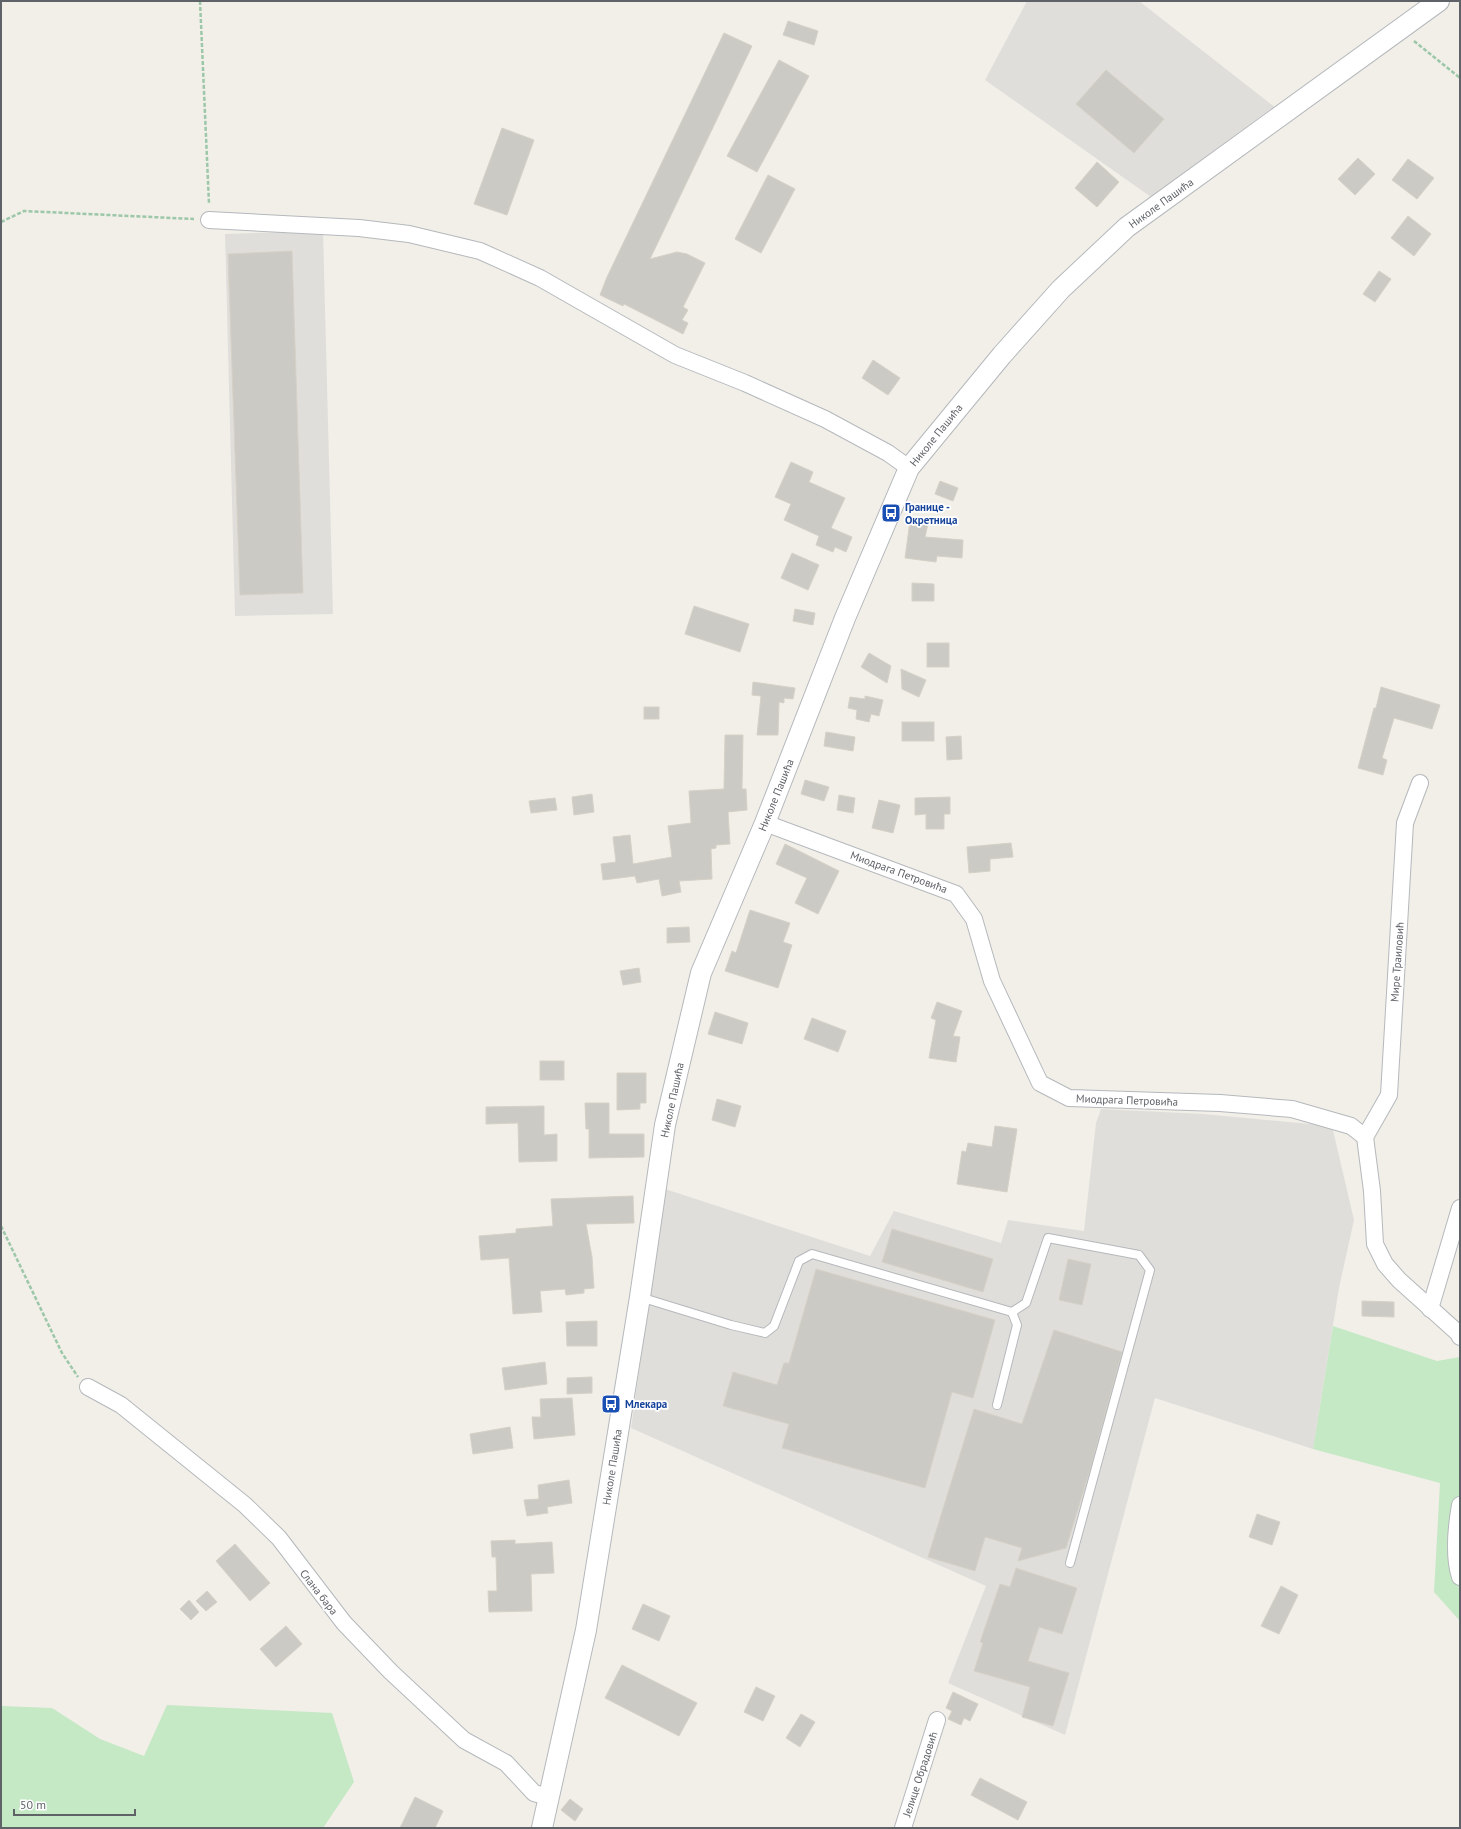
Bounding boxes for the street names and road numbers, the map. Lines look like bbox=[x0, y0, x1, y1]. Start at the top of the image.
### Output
street label: Николе Пашића bbox=[1126, 175, 1196, 231]
street label: Николе Пашића bbox=[906, 401, 966, 469]
street label: Николе Пашића bbox=[755, 757, 797, 833]
street label: Миодрага Петровића bbox=[848, 848, 950, 896]
street label: Мире Траиловић bbox=[1387, 922, 1407, 1002]
street label: Николе Пашића bbox=[657, 1061, 687, 1139]
street label: Миодрага Петровића bbox=[1076, 1091, 1178, 1109]
street label: Николе Пашића bbox=[599, 1428, 625, 1506]
street label: Слана бара bbox=[297, 1566, 341, 1618]
street label: Јелице Обрадовић bbox=[899, 1730, 940, 1819]

